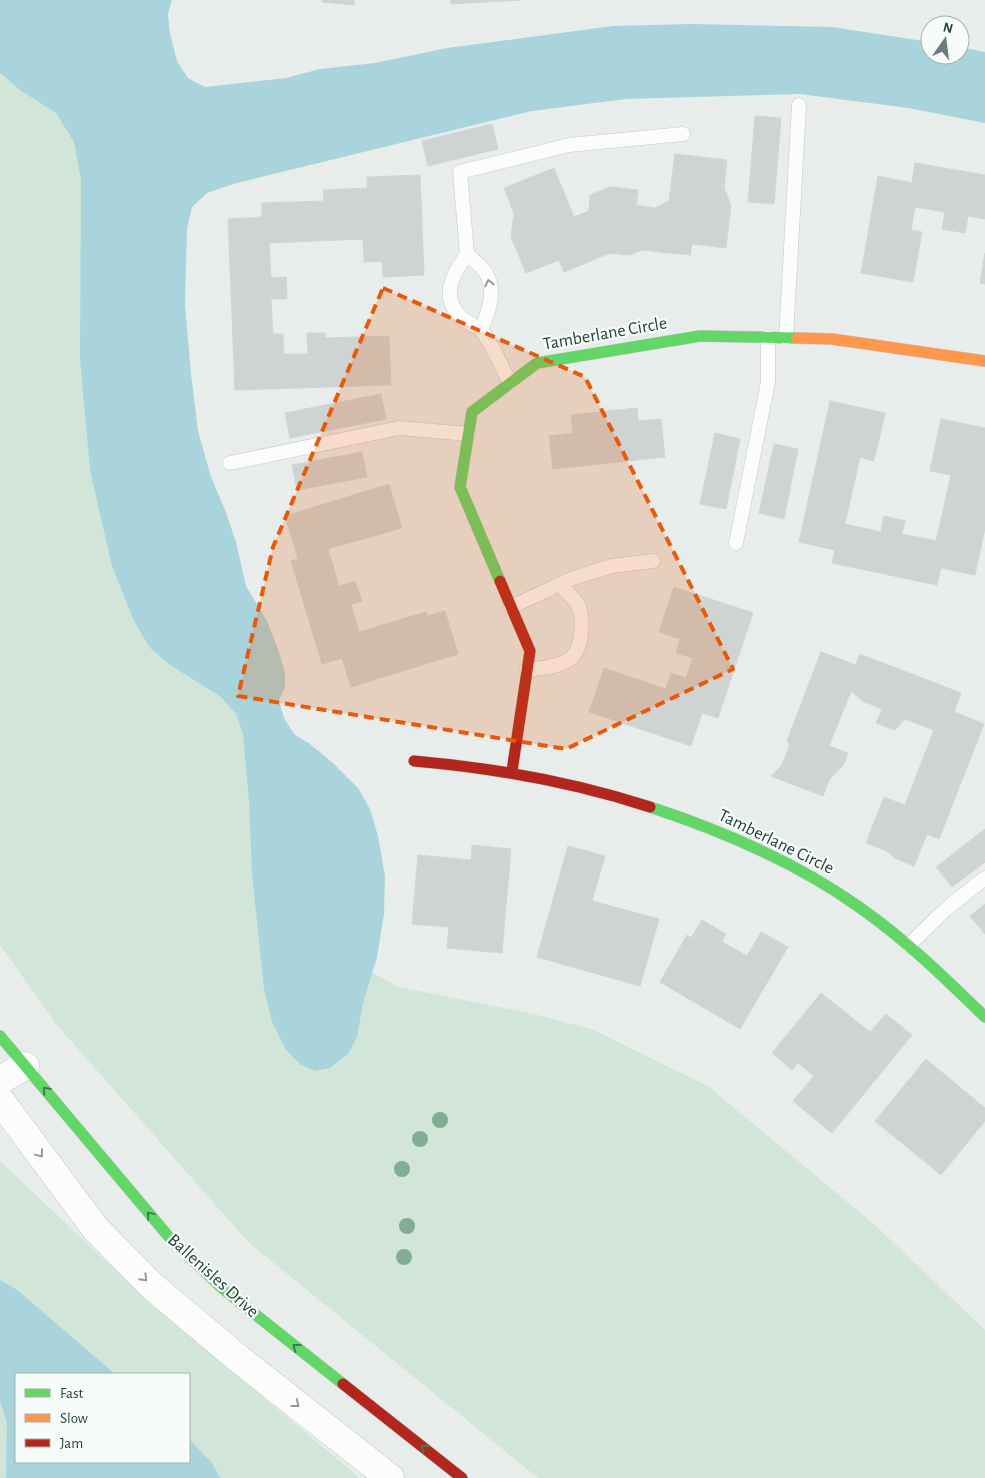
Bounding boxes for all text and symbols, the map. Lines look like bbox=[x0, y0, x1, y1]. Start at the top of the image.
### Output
north arrow bbox=[920, 15, 970, 65]
text: N bbox=[941, 20, 954, 36]
one-way arrow bbox=[484, 278, 495, 287]
street label: Tamberlane Circle bbox=[541, 314, 669, 354]
street label: Tamberlane Circle bbox=[715, 806, 837, 878]
one-way arrow bbox=[42, 1087, 51, 1096]
one-way arrow bbox=[34, 1148, 42, 1157]
one-way arrow bbox=[147, 1211, 156, 1220]
street label: Ballenisles Drive bbox=[164, 1231, 262, 1321]
one-way arrow bbox=[138, 1272, 147, 1281]
one-way arrow bbox=[293, 1345, 302, 1353]
legend bbox=[15, 1373, 190, 1463]
text: Fast bbox=[60, 1386, 84, 1401]
one-way arrow bbox=[290, 1398, 299, 1406]
text: Slow bbox=[60, 1411, 88, 1426]
text: Jam bbox=[60, 1436, 83, 1451]
one-way arrow bbox=[421, 1445, 430, 1453]

